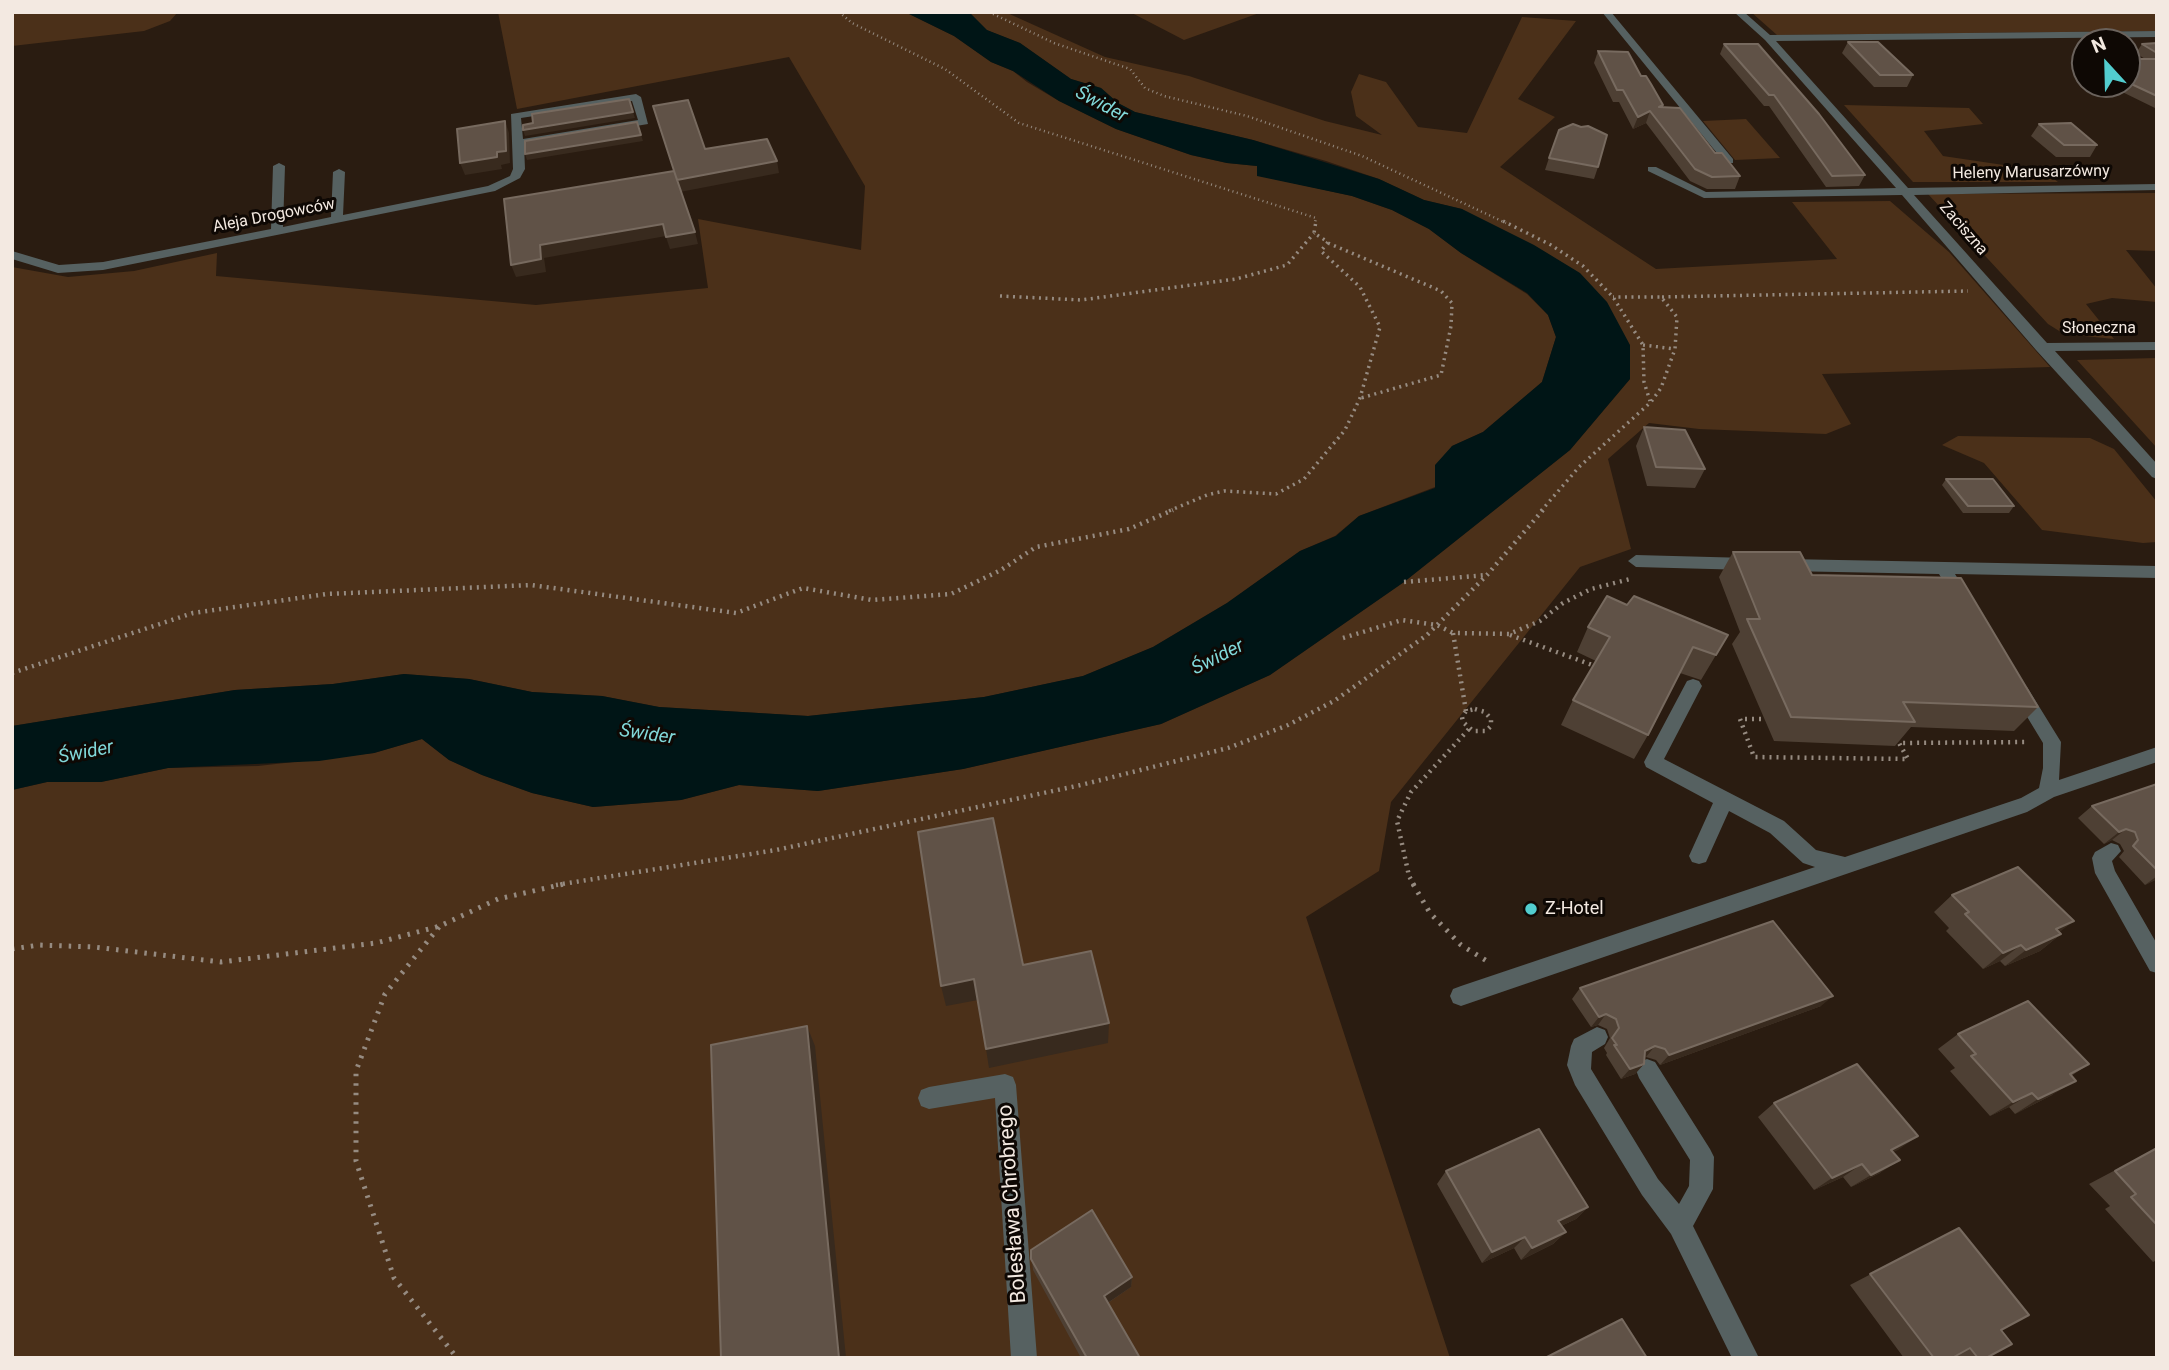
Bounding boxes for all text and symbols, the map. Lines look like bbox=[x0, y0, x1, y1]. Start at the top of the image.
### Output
north arrow bbox=[2071, 28, 2141, 98]
text: N bbox=[2088, 32, 2109, 58]
water label: Świder bbox=[1071, 82, 1131, 128]
street label: Heleny Marusarzówny bbox=[1952, 162, 2110, 184]
street label: Aleja Drogowców bbox=[211, 195, 337, 237]
street label: Zaciszna bbox=[1935, 198, 1991, 260]
street label: Słoneczna bbox=[2062, 319, 2136, 339]
water label: Świder bbox=[1188, 635, 1248, 681]
water label: Świder bbox=[618, 720, 676, 750]
water label: Świder bbox=[56, 736, 116, 770]
place label: Z-Hotel bbox=[1545, 898, 1604, 920]
marker: Z-Hotel bbox=[1523, 901, 1539, 917]
street label: Bolesława Chrobrego bbox=[993, 1104, 1033, 1304]

